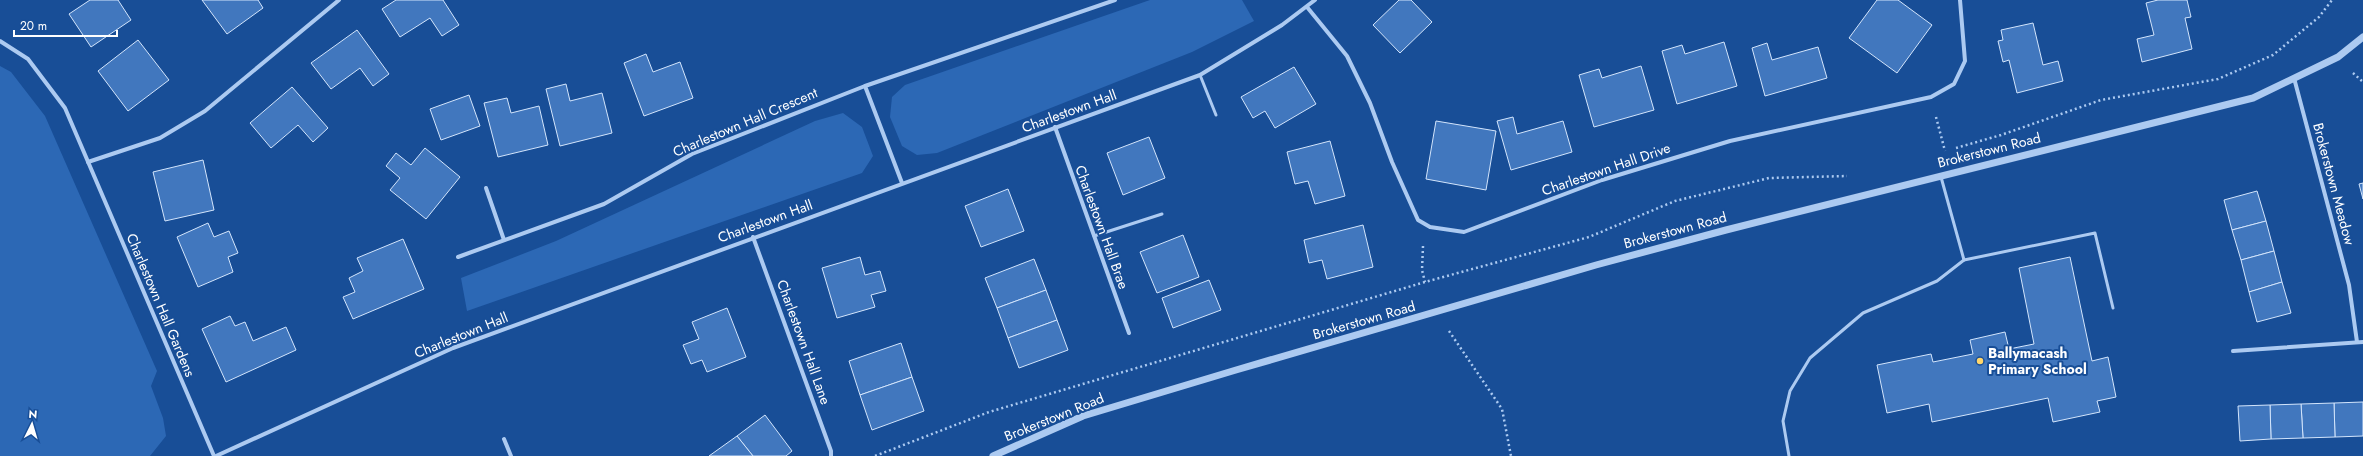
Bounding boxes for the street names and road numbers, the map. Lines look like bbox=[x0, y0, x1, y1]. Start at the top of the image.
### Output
street label: Charlestown Hall Crescent bbox=[670, 82, 821, 162]
street label: Charlestown Hall bbox=[1019, 85, 1119, 137]
street label: Brokerstown Meadow bbox=[2308, 121, 2360, 248]
street label: Brokerstown Road bbox=[1935, 128, 2043, 172]
street label: Charlestown Hall Drive bbox=[1539, 138, 1673, 200]
street label: Charlestown Hall Brae bbox=[1070, 162, 1134, 292]
street label: Charlestown Hall bbox=[715, 195, 815, 247]
street label: Brokerstown Road bbox=[1621, 207, 1729, 253]
street label: Charlestown Hall Gardens bbox=[122, 230, 200, 380]
street label: Charlestown Hall Lane bbox=[772, 277, 836, 407]
street label: Brokerstown Road bbox=[1310, 296, 1418, 344]
street label: Charlestown Hall bbox=[411, 307, 511, 363]
street label: Brokerstown Road bbox=[1001, 388, 1107, 446]

